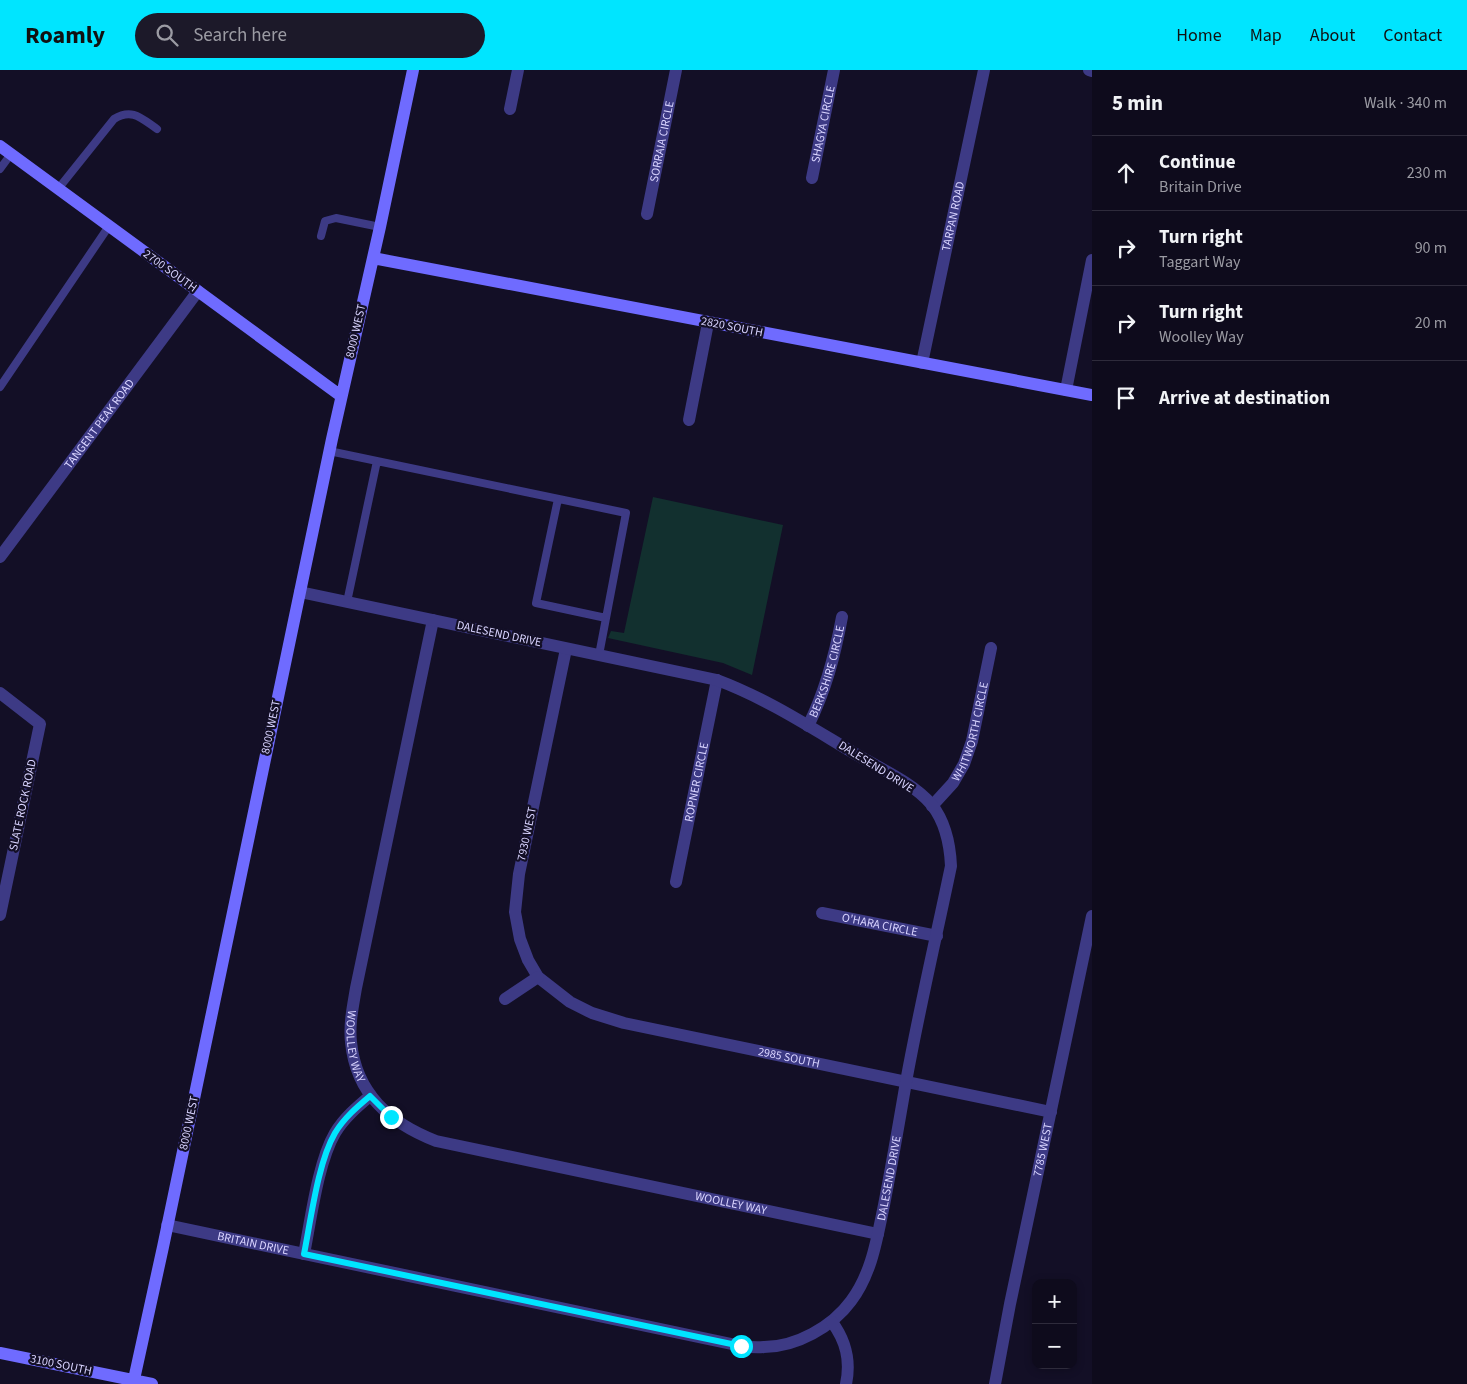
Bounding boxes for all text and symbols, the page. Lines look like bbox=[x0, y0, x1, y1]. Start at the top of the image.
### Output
search box bbox=[135, 13, 485, 58]
text: Roamly bbox=[25, 18, 105, 53]
icon: search bbox=[153, 21, 181, 49]
text: Search here bbox=[193, 22, 287, 49]
text: Home bbox=[1176, 23, 1222, 48]
text: Map bbox=[1250, 23, 1282, 48]
text: About bbox=[1310, 23, 1355, 48]
text: Contact bbox=[1383, 23, 1442, 48]
street label: SHAGYA CIRCLE bbox=[807, 84, 839, 164]
text: 5 min bbox=[1112, 88, 1163, 118]
text: Walk · 340 m bbox=[1364, 92, 1447, 114]
street label: SORRAIA CIRCLE bbox=[645, 99, 678, 184]
text: Continue bbox=[1159, 149, 1236, 176]
icon: ahead bbox=[1112, 159, 1140, 187]
text: 230 m bbox=[1407, 162, 1447, 184]
text: Britain Drive bbox=[1159, 176, 1242, 198]
street label: TARPAN ROAD bbox=[937, 180, 969, 253]
text: Turn right bbox=[1159, 224, 1243, 251]
icon: right bbox=[1112, 234, 1140, 262]
text: 90 m bbox=[1415, 237, 1447, 259]
street label: 2700 SOUTH bbox=[140, 246, 200, 296]
text: Taggart Way bbox=[1159, 251, 1240, 273]
text: Turn right bbox=[1159, 299, 1243, 326]
street label: 8000 WEST bbox=[342, 302, 371, 360]
icon: right bbox=[1112, 309, 1140, 337]
text: 20 m bbox=[1415, 312, 1447, 334]
street label: 2820 SOUTH bbox=[700, 313, 764, 341]
text: Woolley Way bbox=[1159, 326, 1244, 348]
street label: TANGENT PEAK ROAD bbox=[60, 375, 138, 472]
icon: arrive bbox=[1112, 384, 1140, 412]
text: Arrive at destination bbox=[1159, 385, 1330, 412]
street label: DALESEND DRIVE bbox=[455, 617, 543, 651]
street label: BERKSHIRE CIRCLE bbox=[805, 624, 849, 720]
street label: WHITWORTH CIRCLE bbox=[947, 680, 992, 785]
street label: 8000 WEST bbox=[257, 698, 285, 755]
street label: DALESEND DRIVE bbox=[835, 737, 917, 797]
street label: ROPNER CIRCLE bbox=[680, 741, 713, 823]
street label: SLATE ROCK ROAD bbox=[5, 758, 41, 852]
street label: 7930 WEST bbox=[513, 805, 541, 862]
street label: O'HARA CIRCLE bbox=[840, 909, 919, 940]
street label: WOOLLEY WAY bbox=[342, 1009, 370, 1085]
street label: 2985 SOUTH bbox=[757, 1043, 821, 1072]
street label: 8000 WEST bbox=[175, 1094, 203, 1151]
route end bbox=[380, 1106, 403, 1129]
street label: 7785 WEST bbox=[1029, 1121, 1057, 1178]
street label: DALESEND DRIVE bbox=[872, 1134, 905, 1222]
street label: WOOLLEY WAY bbox=[694, 1187, 769, 1219]
street label: BRITAIN DRIVE bbox=[216, 1227, 290, 1259]
map controls bbox=[1032, 1279, 1077, 1369]
button: + bbox=[1032, 1279, 1077, 1324]
button: − bbox=[1032, 1324, 1077, 1369]
route start bbox=[730, 1335, 753, 1358]
street label: 3100 SOUTH bbox=[29, 1350, 93, 1380]

